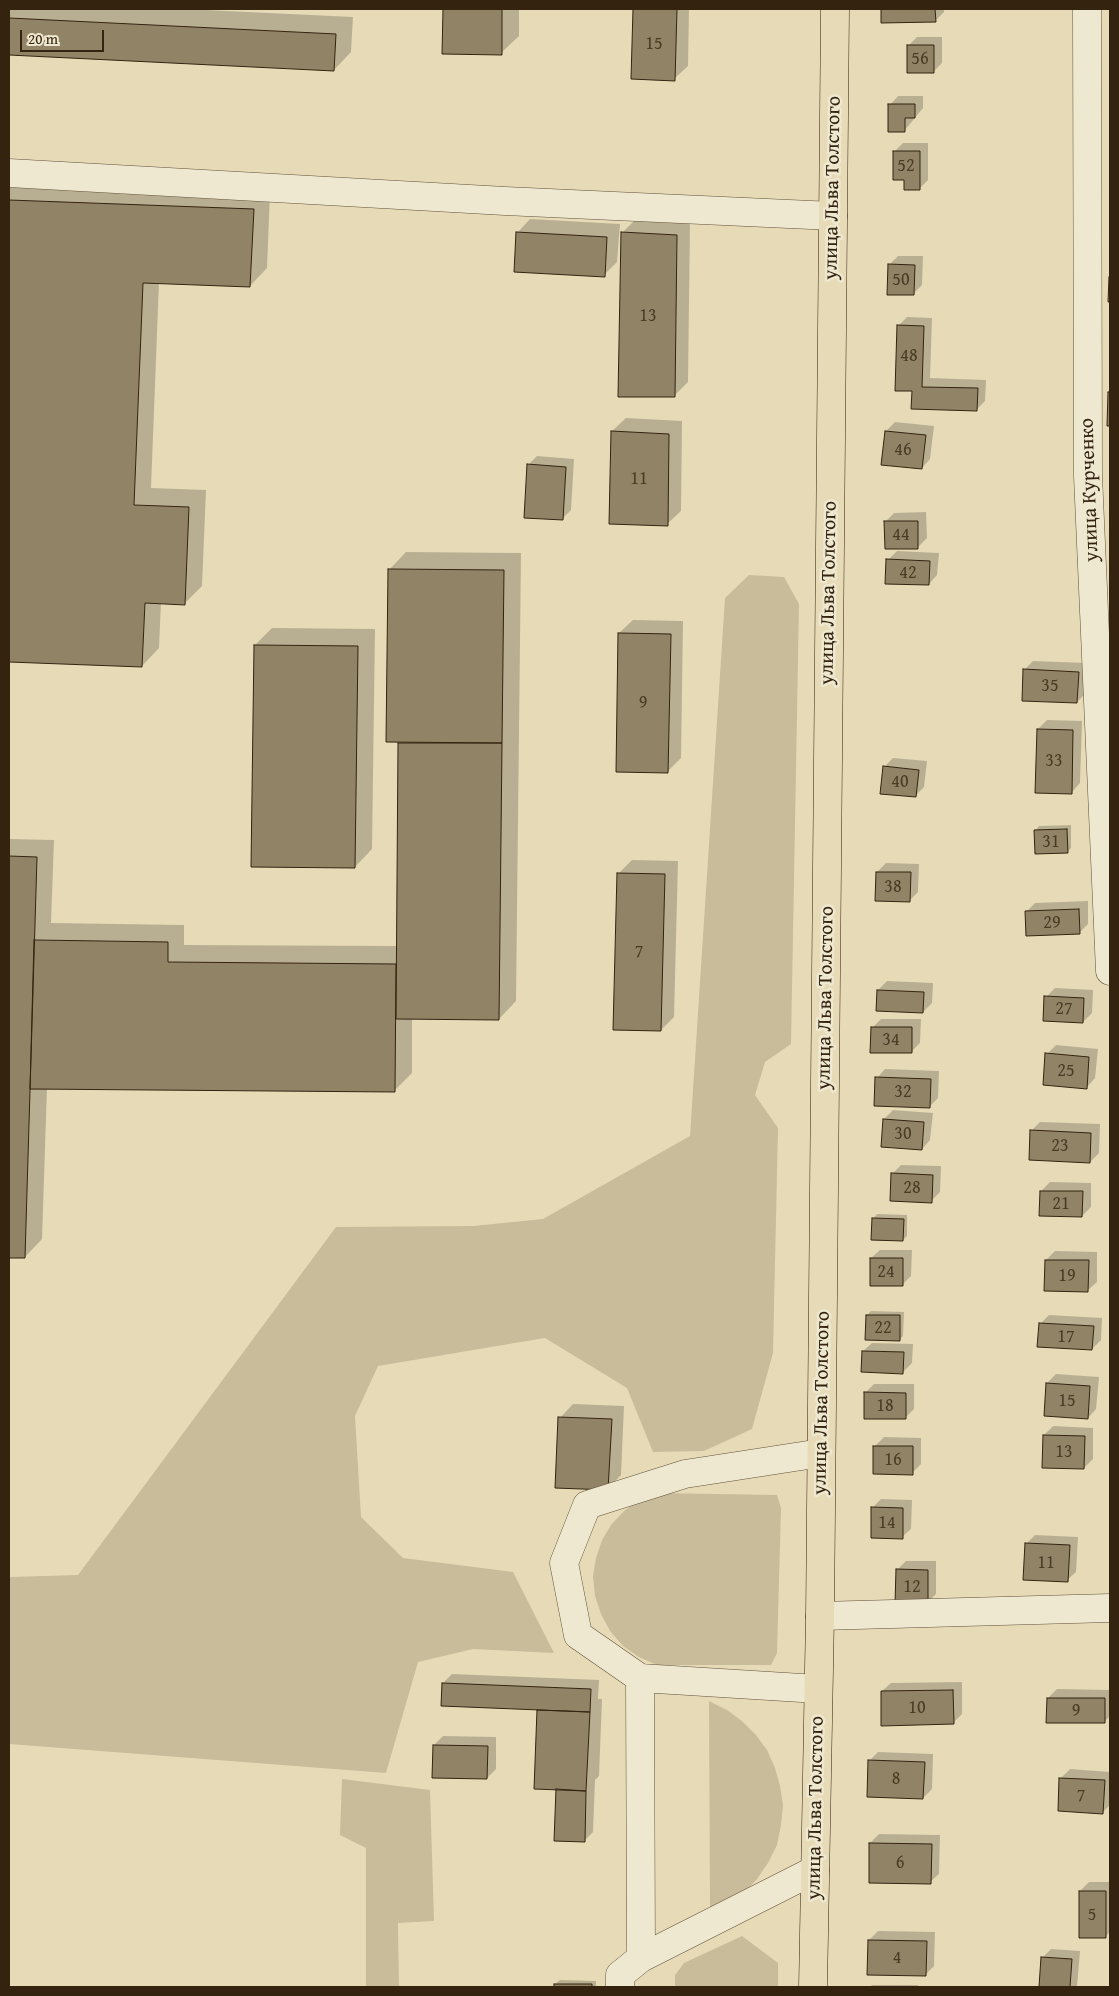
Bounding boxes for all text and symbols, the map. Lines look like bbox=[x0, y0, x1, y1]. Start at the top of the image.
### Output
scale bar bbox=[22, 20, 106, 52]
text: 20 m bbox=[28, 28, 58, 49]
house number: 15 bbox=[645, 33, 663, 55]
house number: 56 bbox=[911, 48, 929, 70]
street label: улица Льва Толстого bbox=[819, 96, 847, 280]
house number: 52 bbox=[897, 155, 915, 177]
house number: 50 bbox=[892, 269, 910, 291]
house number: 13 bbox=[639, 305, 657, 327]
house number: 48 bbox=[900, 345, 918, 367]
street label: улица Курченко bbox=[1075, 418, 1105, 562]
house number: 46 bbox=[894, 439, 912, 461]
house number: 11 bbox=[630, 468, 648, 490]
street label: улица Льва Толстого bbox=[815, 501, 843, 685]
house number: 44 bbox=[892, 524, 910, 546]
house number: 42 bbox=[899, 562, 917, 584]
house number: 35 bbox=[1041, 675, 1059, 697]
house number: 9 bbox=[639, 692, 647, 714]
house number: 33 bbox=[1045, 750, 1063, 772]
house number: 40 bbox=[891, 771, 909, 793]
house number: 31 bbox=[1042, 831, 1060, 853]
house number: 38 bbox=[884, 876, 902, 898]
street label: улица Льва Толстого bbox=[812, 906, 840, 1090]
house number: 29 bbox=[1043, 912, 1061, 934]
house number: 7 bbox=[635, 941, 643, 963]
house number: 27 bbox=[1055, 998, 1073, 1020]
house number: 34 bbox=[882, 1029, 900, 1051]
house number: 25 bbox=[1057, 1060, 1075, 1082]
house number: 32 bbox=[894, 1081, 912, 1103]
house number: 30 bbox=[894, 1123, 912, 1145]
house number: 23 bbox=[1051, 1135, 1069, 1157]
house number: 28 bbox=[903, 1177, 921, 1199]
house number: 21 bbox=[1052, 1193, 1070, 1215]
house number: 24 bbox=[877, 1261, 895, 1283]
house number: 19 bbox=[1058, 1265, 1076, 1287]
street label: улица Льва Толстого bbox=[808, 1311, 836, 1495]
house number: 22 bbox=[874, 1317, 892, 1339]
house number: 17 bbox=[1057, 1326, 1075, 1348]
house number: 15 bbox=[1058, 1390, 1076, 1412]
house number: 18 bbox=[876, 1395, 894, 1417]
house number: 13 bbox=[1055, 1441, 1073, 1463]
house number: 16 bbox=[884, 1449, 902, 1471]
house number: 14 bbox=[878, 1512, 896, 1534]
house number: 11 bbox=[1037, 1552, 1055, 1574]
house number: 12 bbox=[903, 1576, 921, 1598]
house number: 10 bbox=[908, 1697, 926, 1719]
house number: 9 bbox=[1072, 1700, 1080, 1722]
street label: улица Льва Толстого bbox=[802, 1716, 830, 1900]
house number: 8 bbox=[892, 1768, 900, 1790]
house number: 7 bbox=[1077, 1785, 1085, 1807]
house number: 6 bbox=[896, 1852, 904, 1874]
house number: 5 bbox=[1088, 1904, 1096, 1926]
house number: 4 bbox=[893, 1947, 901, 1969]

